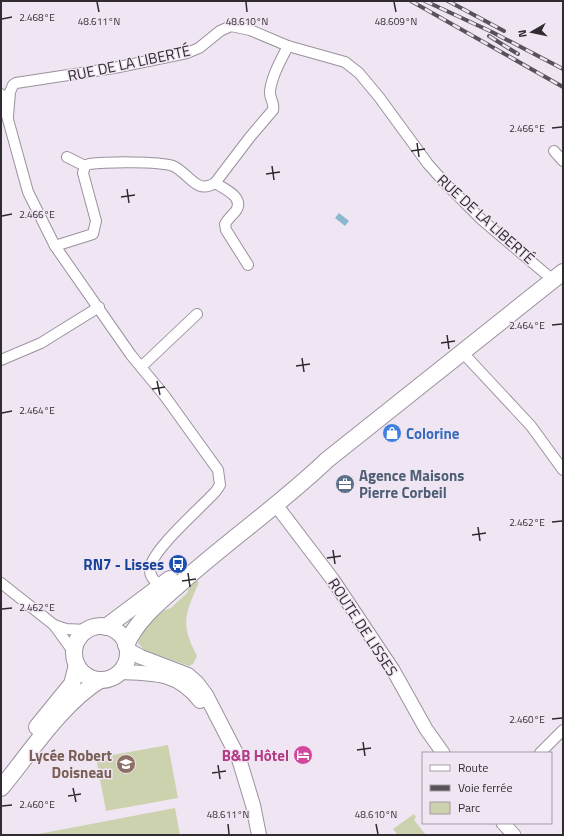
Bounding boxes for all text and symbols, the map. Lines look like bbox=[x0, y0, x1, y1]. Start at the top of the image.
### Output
text: 2.468°E bbox=[19, 10, 55, 25]
north arrow bbox=[512, 12, 552, 52]
text: 48.611°N bbox=[78, 14, 120, 29]
text: 48.610°N bbox=[226, 14, 268, 29]
text: 48.609°N bbox=[375, 14, 417, 29]
text: N bbox=[514, 29, 531, 39]
street label: RUE DE LA LIBERTÉ bbox=[66, 39, 192, 87]
text: 2.466°E bbox=[509, 121, 545, 136]
street label: RUE DE LA LIBERTÉ bbox=[432, 169, 540, 269]
text: 2.466°E bbox=[19, 207, 55, 222]
text: 2.464°E bbox=[509, 318, 545, 333]
text: 2.464°E bbox=[19, 403, 55, 418]
shop icon: Colorine bbox=[381, 422, 403, 444]
place label: Colorine bbox=[406, 422, 460, 445]
place label: Agence Maisons Pierre Corbeil bbox=[359, 464, 464, 504]
office icon: Agence Maisons Pierre Corbeil bbox=[334, 473, 356, 495]
text: 2.462°E bbox=[509, 515, 545, 530]
place label: RN7 - Lisses bbox=[83, 553, 164, 576]
bus stop icon: RN7 - Lisses bbox=[167, 553, 189, 575]
street label: ROUTE DE LISSES bbox=[323, 573, 403, 681]
text: 2.462°E bbox=[19, 600, 55, 615]
text: 2.460°E bbox=[509, 712, 545, 727]
place label: Lycée Robert Doisneau bbox=[29, 744, 113, 784]
place label: B&B Hôtel bbox=[222, 744, 289, 767]
hotel icon: B&B Hôtel bbox=[292, 744, 314, 766]
legend bbox=[422, 752, 552, 824]
school or university icon: Lycée Robert Doisneau bbox=[115, 753, 137, 775]
text: Route bbox=[458, 758, 488, 777]
text: Voie ferrée bbox=[458, 778, 513, 797]
text: 2.460°E bbox=[19, 797, 55, 812]
text: Parc bbox=[458, 798, 480, 817]
text: 48.611°N bbox=[207, 807, 249, 822]
text: 48.610°N bbox=[355, 807, 397, 822]

